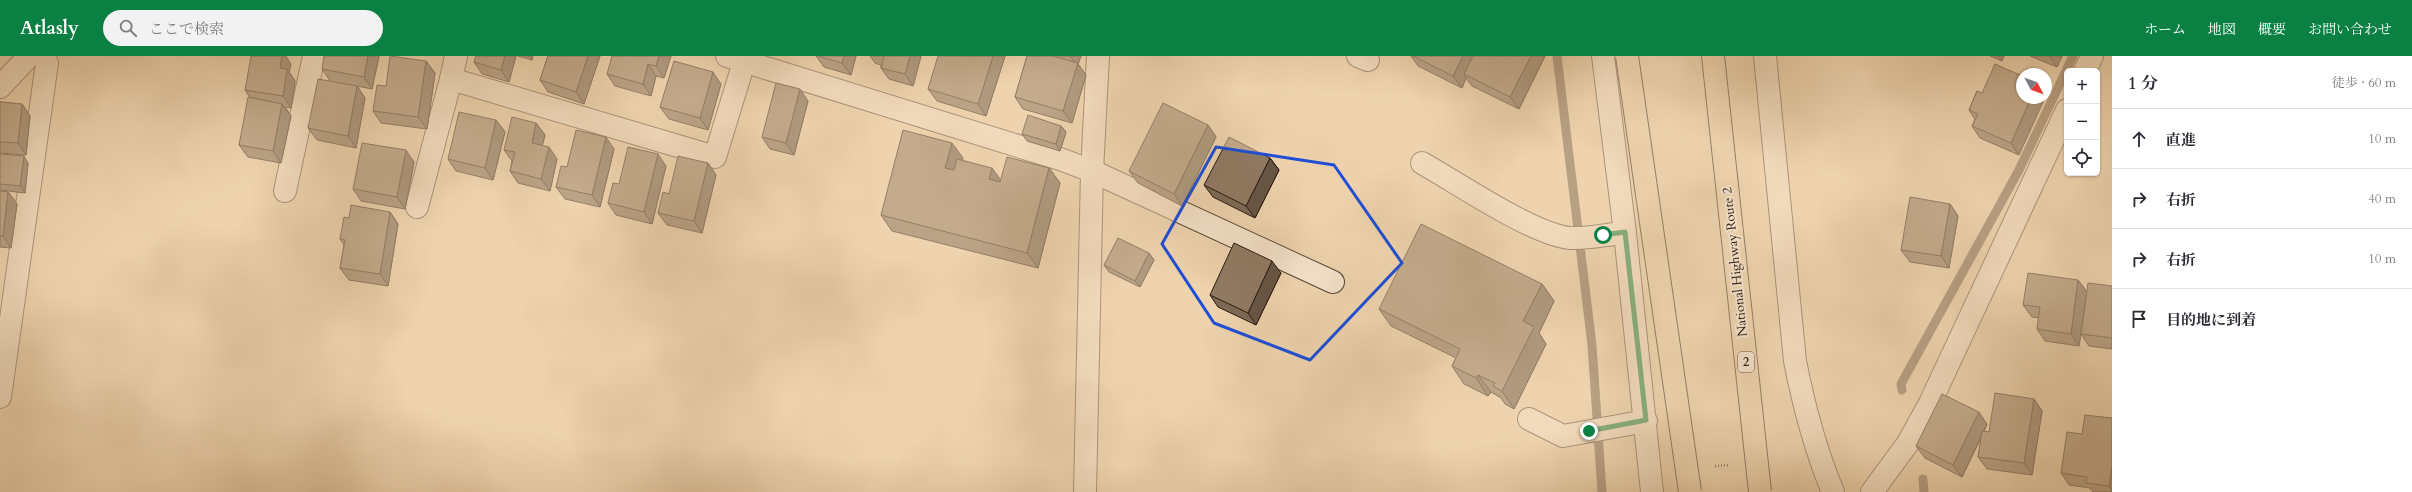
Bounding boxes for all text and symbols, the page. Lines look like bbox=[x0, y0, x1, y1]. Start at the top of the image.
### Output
search box bbox=[103, 10, 383, 46]
text: Atlasly bbox=[20, 15, 79, 41]
icon: search bbox=[117, 17, 139, 39]
text: ここで検索 bbox=[149, 19, 224, 39]
text: ホーム bbox=[2144, 20, 2186, 39]
text: 地図 bbox=[2208, 20, 2236, 39]
text: 概要 bbox=[2258, 20, 2286, 39]
text: お問い合わせ bbox=[2308, 20, 2392, 39]
north arrow bbox=[2016, 68, 2052, 104]
map controls bbox=[2064, 68, 2100, 176]
button: + bbox=[2064, 68, 2100, 104]
text: 1 分 bbox=[2128, 72, 2158, 95]
text: 徒歩 · 60 m bbox=[2332, 74, 2396, 92]
button: − bbox=[2064, 104, 2100, 140]
icon: ahead bbox=[2128, 128, 2150, 150]
text: 直進 bbox=[2166, 130, 2196, 150]
text: 10 m bbox=[2368, 130, 2396, 148]
button: locate bbox=[2064, 140, 2100, 176]
street label: National Highway Route 2 bbox=[1718, 186, 1752, 338]
icon: right bbox=[2128, 188, 2150, 210]
text: 右折 bbox=[2166, 190, 2196, 210]
text: 40 m bbox=[2368, 190, 2396, 208]
route start bbox=[1594, 226, 1612, 244]
icon: right bbox=[2128, 248, 2150, 270]
text: 右折 bbox=[2166, 250, 2196, 270]
text: 10 m bbox=[2368, 250, 2396, 268]
icon: arrive bbox=[2128, 308, 2150, 330]
text: 目的地に到着 bbox=[2166, 310, 2256, 330]
road number: 2 bbox=[1738, 352, 1754, 372]
route end bbox=[1580, 422, 1598, 440]

